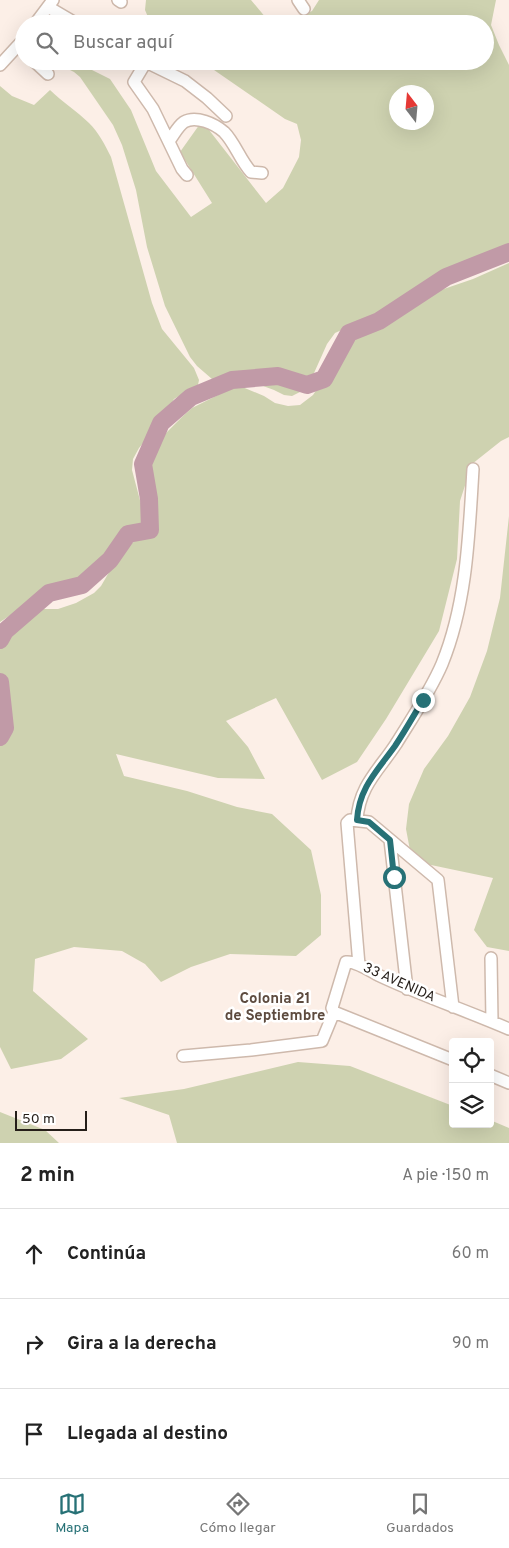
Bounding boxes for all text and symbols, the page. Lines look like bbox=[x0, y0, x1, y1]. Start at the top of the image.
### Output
search box bbox=[15, 15, 494, 70]
icon: search bbox=[33, 29, 61, 57]
text: Buscar aquí bbox=[73, 31, 173, 55]
north arrow bbox=[389, 85, 434, 130]
route end bbox=[412, 689, 435, 712]
route start bbox=[383, 866, 406, 889]
street label: 33 AVENIDA bbox=[360, 960, 438, 1006]
district label: Colonia 21 de Septiembre bbox=[225, 990, 325, 1026]
map controls bbox=[449, 1038, 494, 1128]
button: locate bbox=[449, 1038, 494, 1083]
button: layers bbox=[449, 1083, 494, 1128]
scale bar bbox=[15, 1108, 88, 1131]
text: 50 m bbox=[22, 1111, 55, 1128]
text: 2 min bbox=[20, 1162, 75, 1189]
text: A pie · 150 m bbox=[402, 1166, 489, 1186]
icon: ahead bbox=[20, 1240, 48, 1268]
text: Continúa bbox=[67, 1242, 146, 1266]
text: 60 m bbox=[452, 1244, 489, 1264]
icon: right bbox=[20, 1330, 48, 1358]
text: Gira a la derecha bbox=[67, 1332, 217, 1356]
text: 90 m bbox=[452, 1334, 489, 1354]
icon: arrive bbox=[20, 1420, 48, 1448]
text: Llegada al destino bbox=[67, 1422, 228, 1446]
tab: Mapa bbox=[55, 1490, 89, 1537]
tab: Cómo llegar bbox=[199, 1490, 276, 1537]
tab: Guardados bbox=[386, 1490, 454, 1537]

